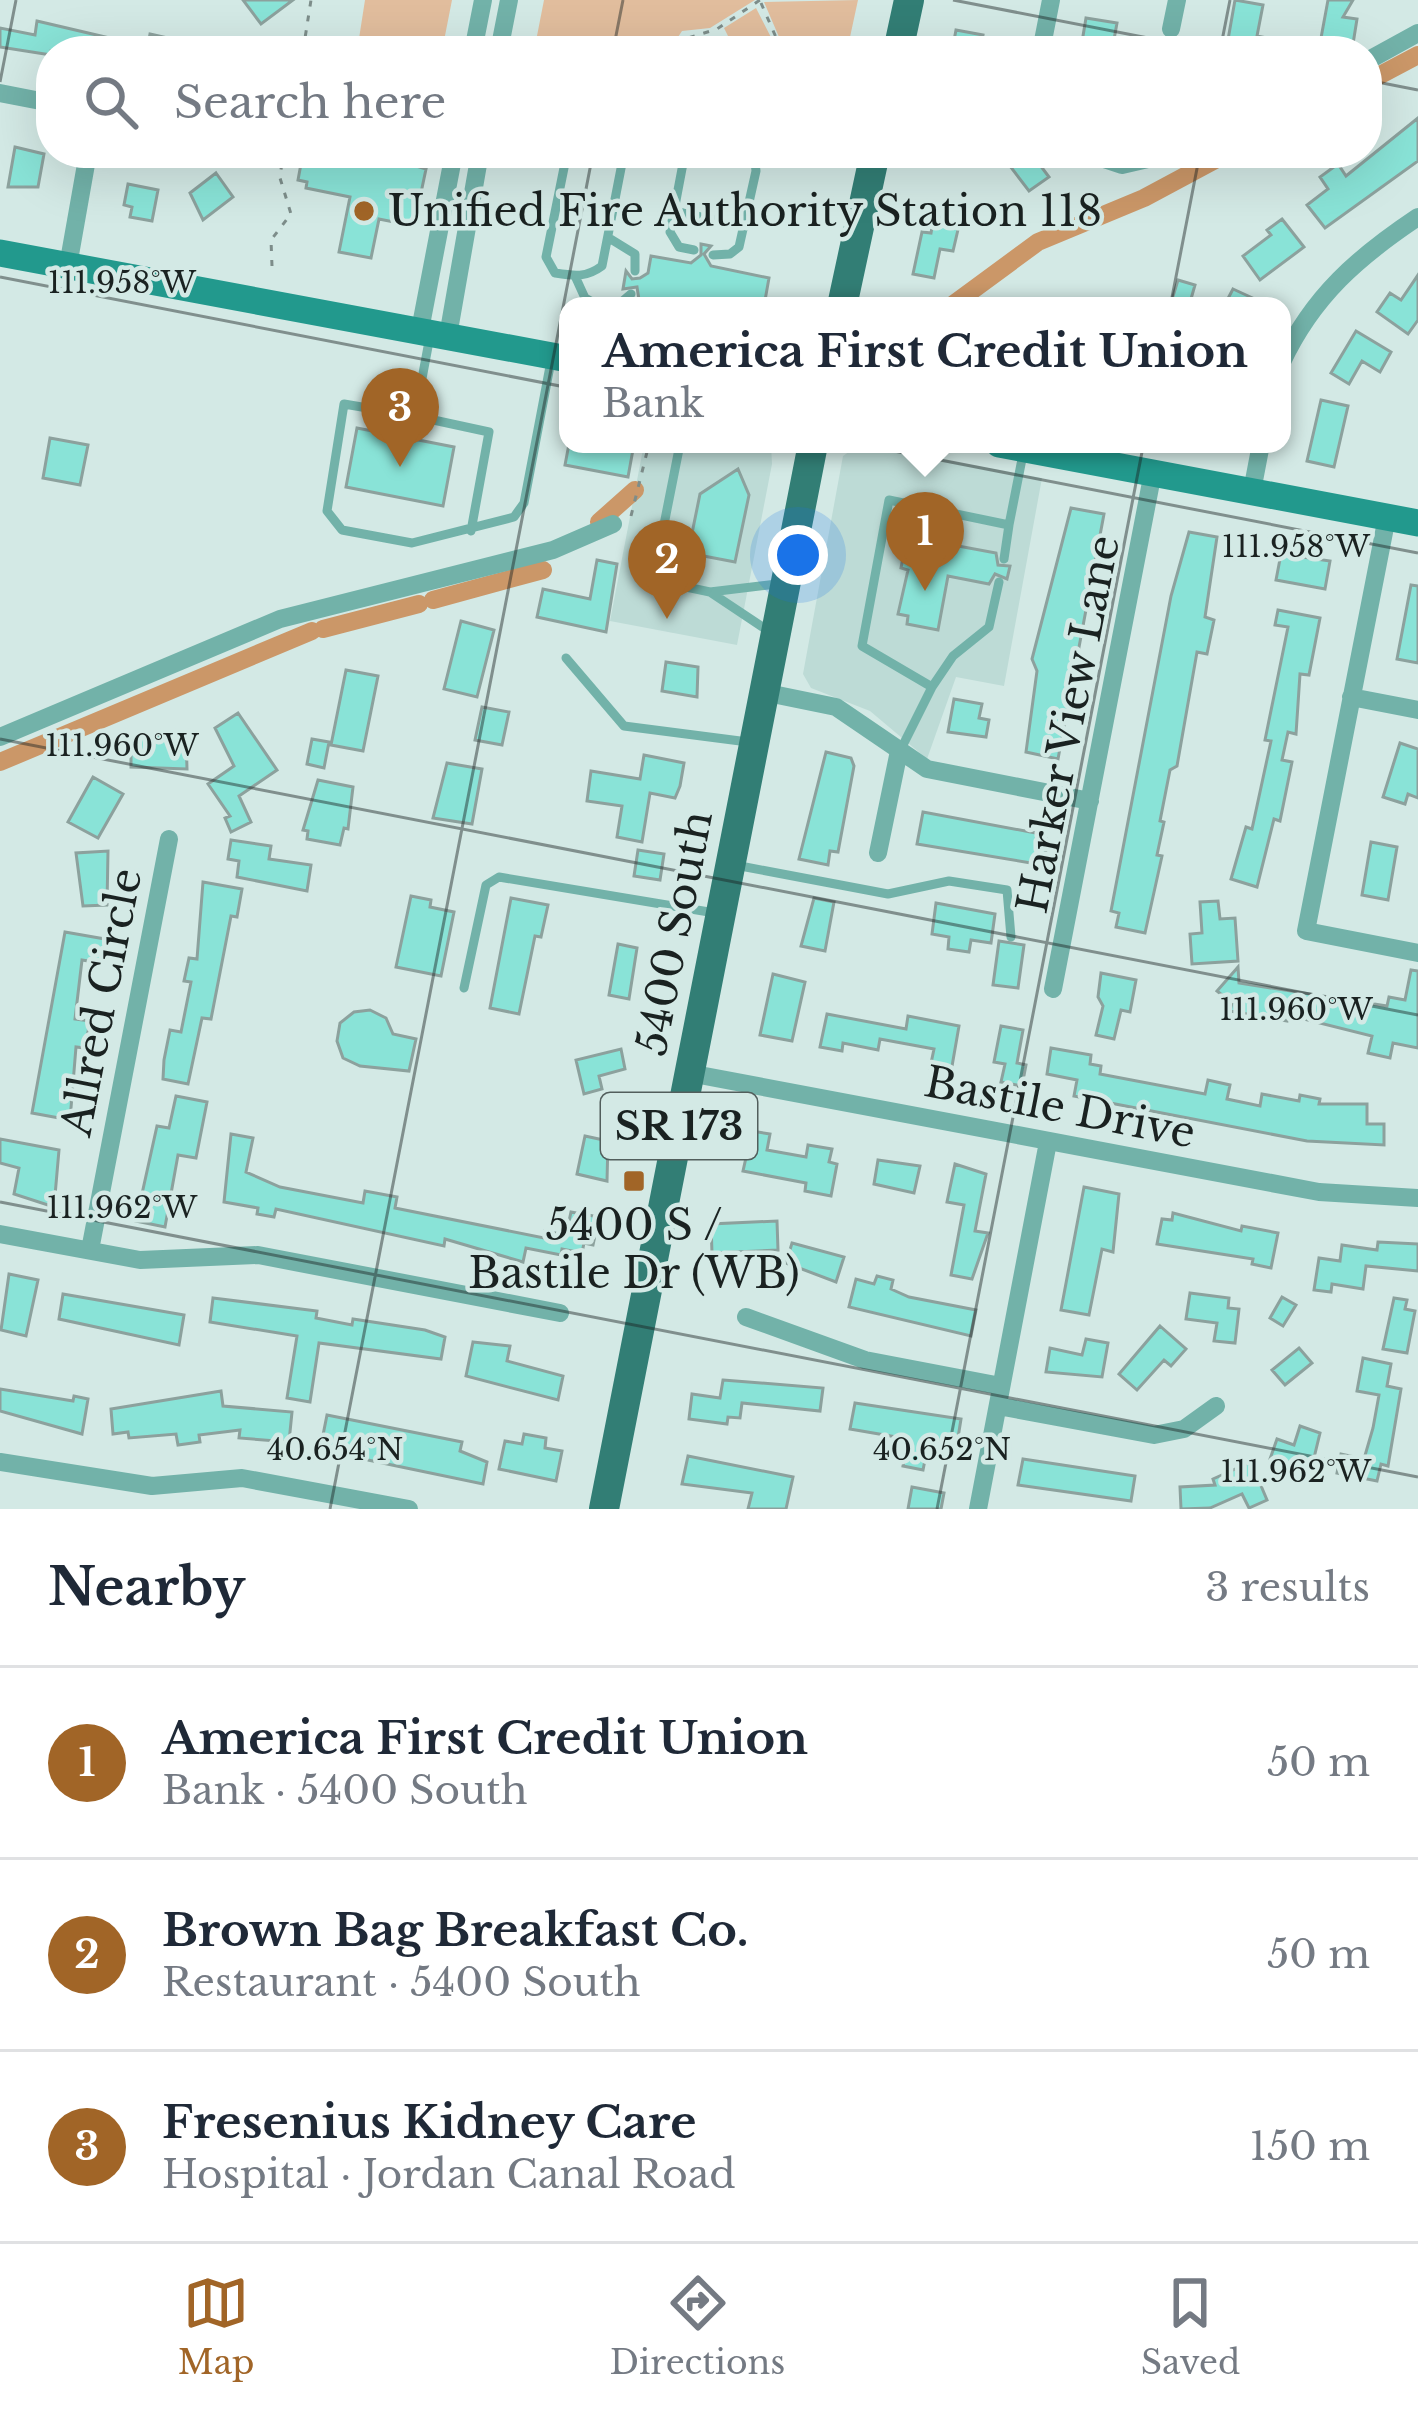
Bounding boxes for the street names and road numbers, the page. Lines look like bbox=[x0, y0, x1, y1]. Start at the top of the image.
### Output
street label: Harker View Lane bbox=[1006, 531, 1130, 917]
street label: 5400 South bbox=[625, 806, 723, 1060]
street label: Allred Circle bbox=[49, 864, 152, 1141]
street label: Bastile Drive bbox=[920, 1055, 1200, 1159]
road number: SR 173 bbox=[601, 1093, 757, 1159]

